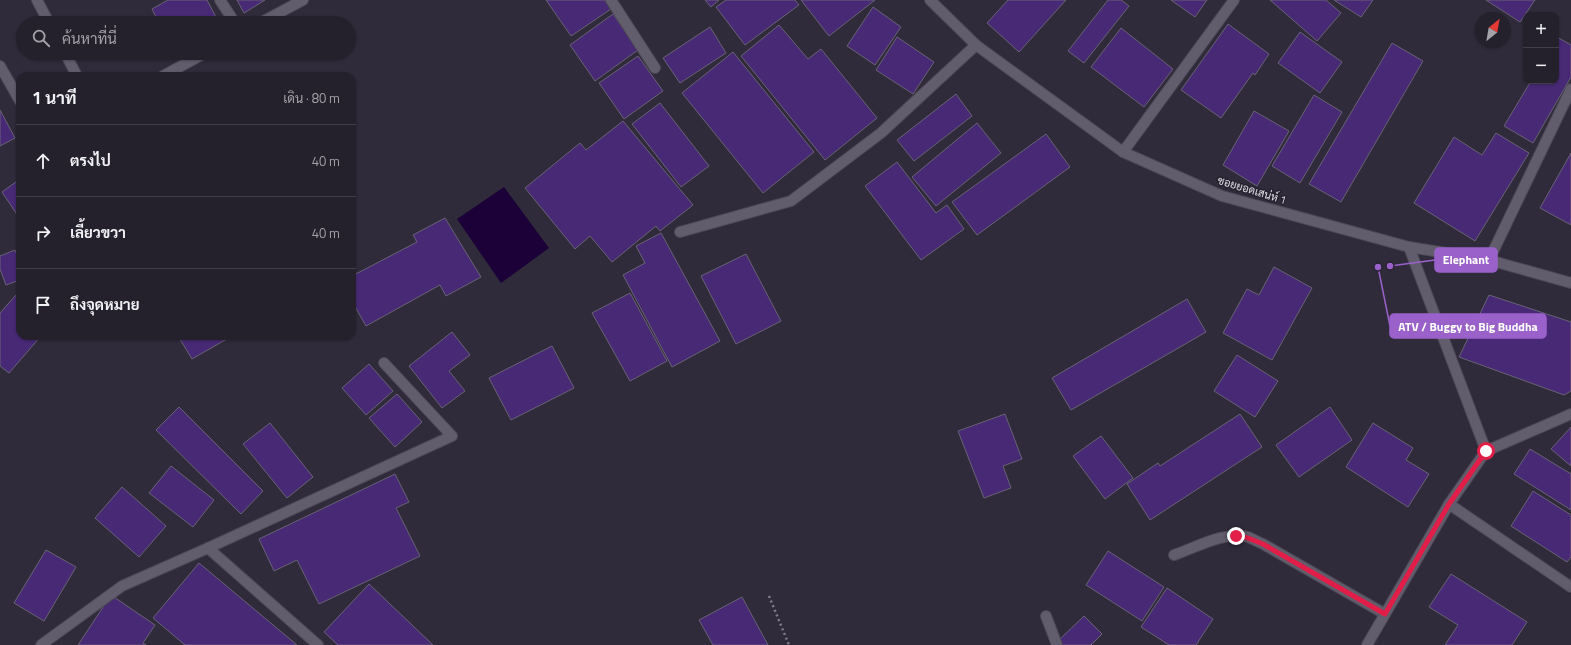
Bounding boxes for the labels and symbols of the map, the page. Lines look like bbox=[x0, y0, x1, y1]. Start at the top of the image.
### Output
north arrow bbox=[1475, 12, 1511, 48]
street label: ซอยยอดเสน่ห์ 1 bbox=[1216, 172, 1288, 208]
callout: Elephant bbox=[1435, 248, 1497, 272]
text: Elephant bbox=[1443, 250, 1490, 269]
callout: ATV / Buggy to Big Buddha bbox=[1390, 314, 1546, 338]
text: ATV / Buggy to Big Buddha bbox=[1398, 317, 1538, 336]
route start bbox=[1477, 442, 1495, 460]
route end bbox=[1227, 527, 1245, 545]

